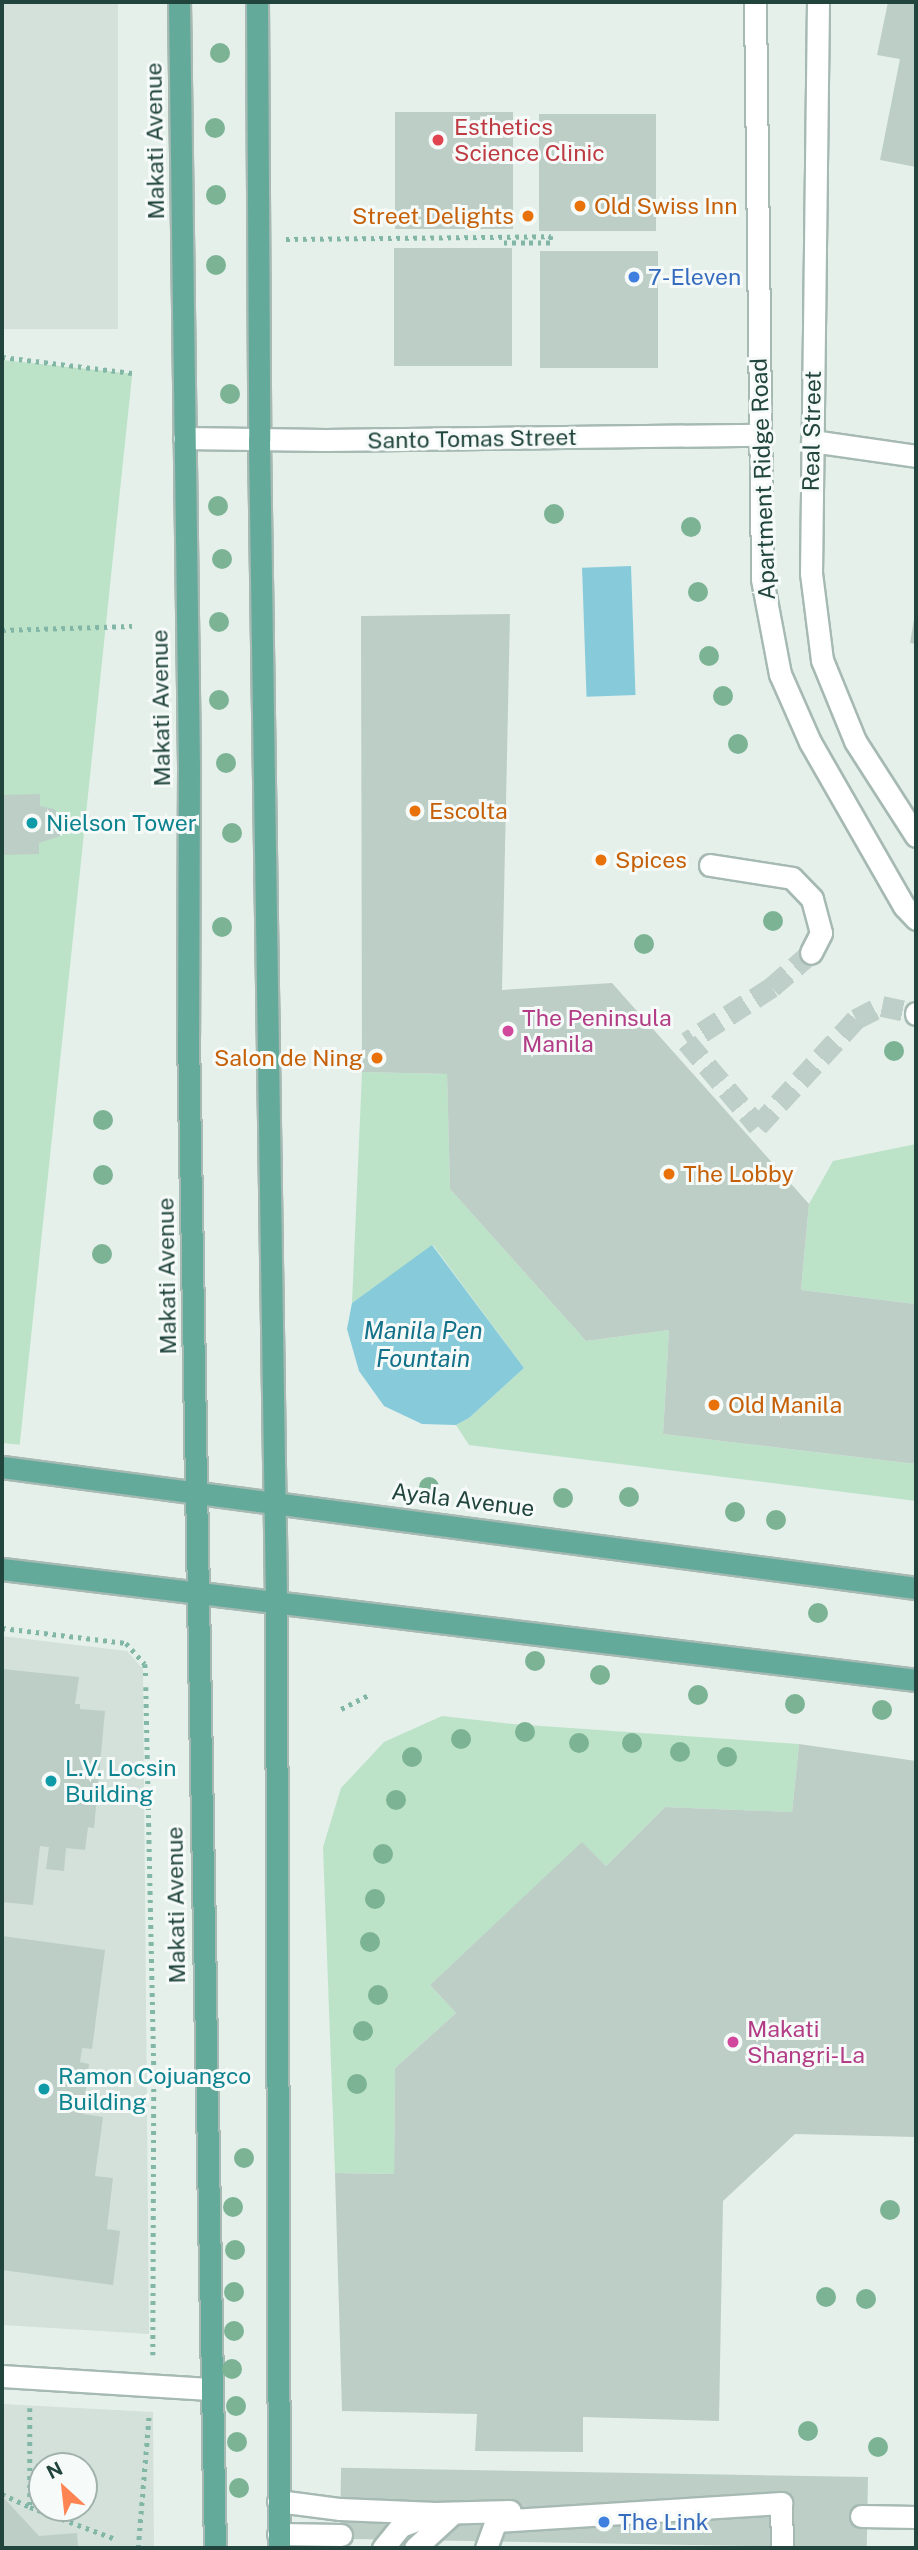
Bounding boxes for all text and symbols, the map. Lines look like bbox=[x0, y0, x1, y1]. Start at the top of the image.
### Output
street label: Makati Avenue bbox=[140, 62, 170, 220]
place label: Esthetics Science Clinic bbox=[454, 113, 605, 167]
marker: Esthetics Science Clinic bbox=[428, 130, 448, 150]
place label: Old Swiss Inn bbox=[594, 192, 737, 220]
marker: Old Swiss Inn bbox=[572, 198, 588, 214]
place label: Street Delights bbox=[352, 202, 514, 230]
marker: Street Delights bbox=[520, 208, 536, 224]
place label: 7-Eleven bbox=[648, 263, 741, 291]
marker: 7-Eleven bbox=[626, 269, 642, 285]
street label: Apartment Ridge Road bbox=[745, 357, 781, 601]
street label: Real Street bbox=[797, 371, 827, 491]
street label: Santo Tomas Street bbox=[367, 423, 577, 455]
street label: Makati Avenue bbox=[146, 629, 176, 787]
place label: Escolta bbox=[429, 797, 508, 825]
marker: Escolta bbox=[407, 803, 423, 819]
place label: Nielson Tower bbox=[46, 809, 197, 837]
marker: Nielson Tower bbox=[24, 815, 40, 831]
place label: Spices bbox=[615, 846, 687, 874]
marker: Spices bbox=[593, 852, 609, 868]
place label: The Peninsula Manila bbox=[522, 1004, 672, 1058]
marker: The Peninsula Manila bbox=[500, 1023, 516, 1039]
place label: Salon de Ning bbox=[214, 1044, 363, 1072]
marker: Salon de Ning bbox=[369, 1050, 385, 1066]
place label: The Lobby bbox=[683, 1160, 794, 1188]
marker: The Lobby bbox=[661, 1166, 677, 1182]
street label: Makati Avenue bbox=[152, 1197, 182, 1355]
water label: Manila Pen Fountain bbox=[363, 1317, 483, 1373]
place label: Old Manila bbox=[728, 1391, 842, 1419]
marker: Old Manila bbox=[706, 1397, 722, 1413]
street label: Ayala Avenue bbox=[390, 1478, 536, 1522]
place label: L.V. Locsin Building bbox=[65, 1754, 177, 1808]
marker: L.V. Locsin Building bbox=[43, 1773, 59, 1789]
street label: Makati Avenue bbox=[161, 1826, 191, 1984]
place label: Makati Shangri-La bbox=[747, 2015, 865, 2069]
marker: Makati Shangri-La bbox=[725, 2034, 741, 2050]
place label: Ramon Cojuangco Building bbox=[58, 2062, 251, 2116]
marker: Ramon Cojuangco Building bbox=[36, 2081, 52, 2097]
north arrow bbox=[28, 2452, 98, 2522]
text: N bbox=[43, 2457, 66, 2483]
place label: The Link bbox=[618, 2508, 709, 2536]
marker: The Link bbox=[596, 2514, 612, 2530]

